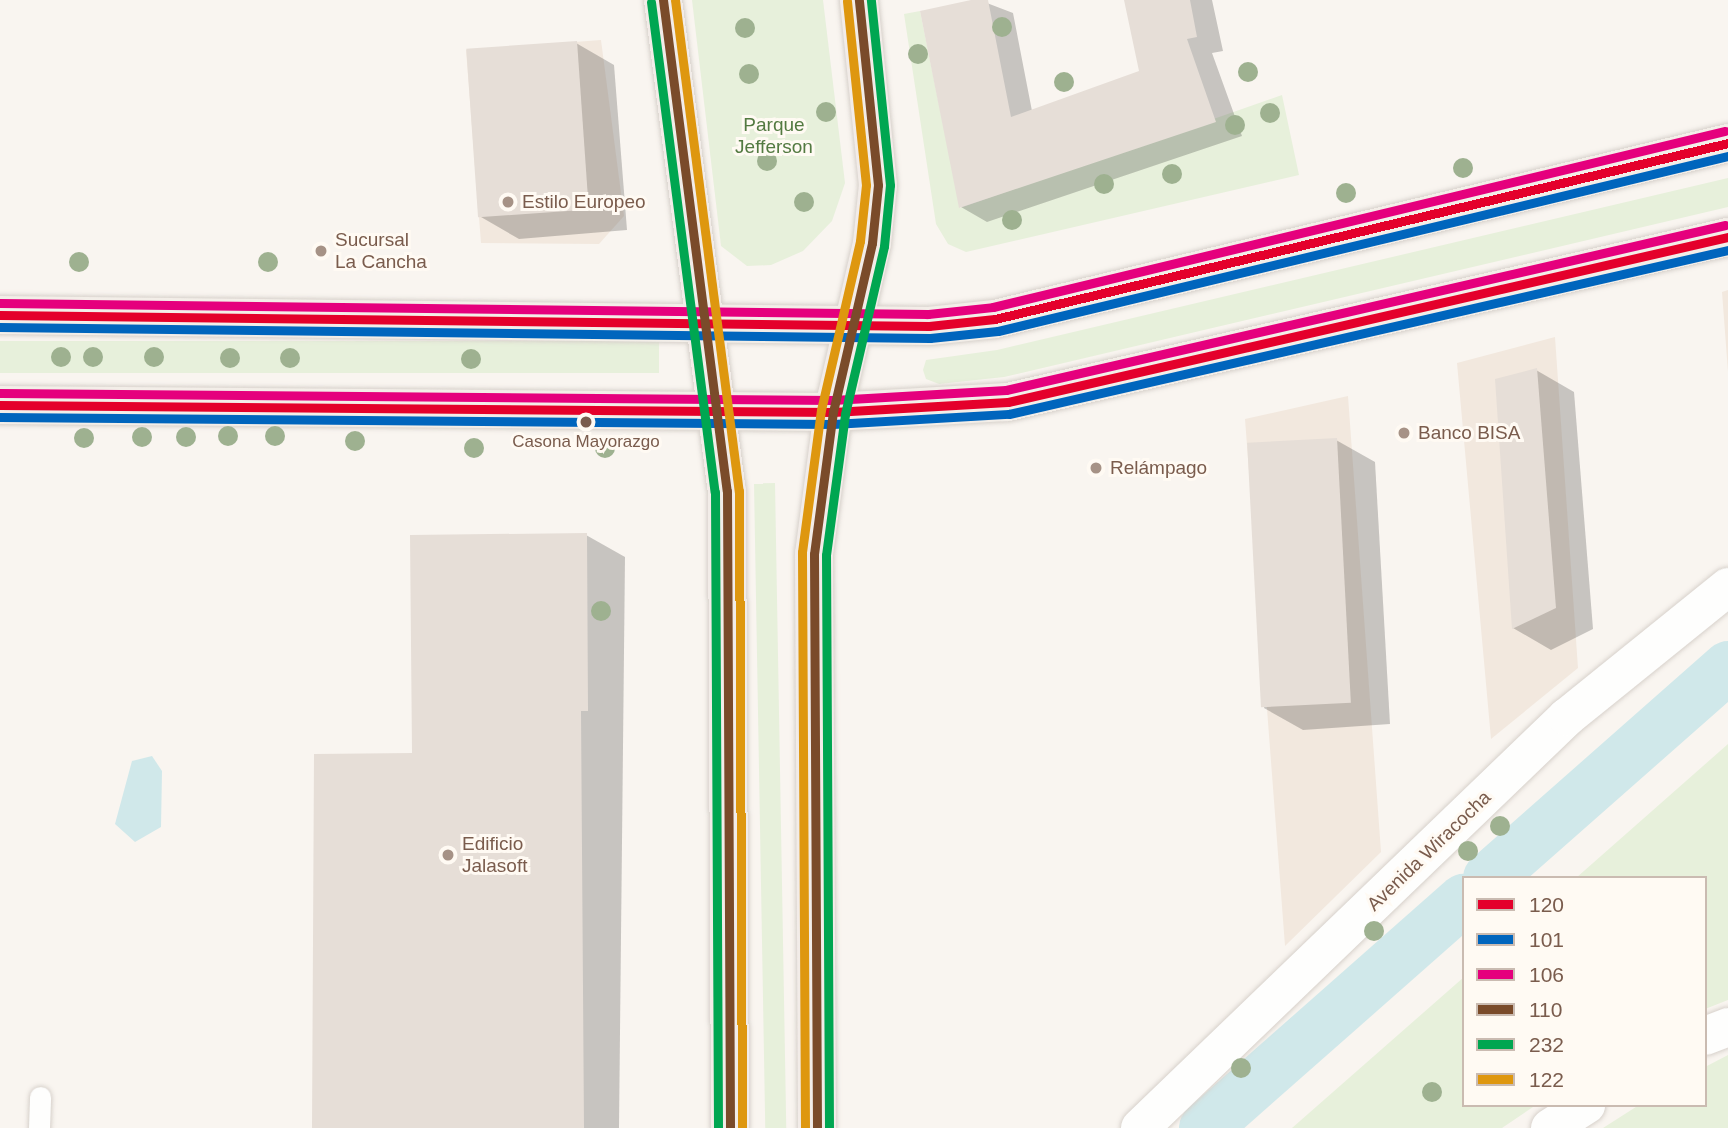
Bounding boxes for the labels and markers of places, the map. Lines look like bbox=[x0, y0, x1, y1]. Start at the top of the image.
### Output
place label: Estilo Europeo bbox=[522, 191, 646, 213]
marker: Estilo Europeo bbox=[500, 194, 516, 210]
place label: Sucursal La Cancha bbox=[335, 229, 427, 273]
marker: Sucursal La Cancha bbox=[313, 243, 329, 259]
marker: Casona Mayorazgo bbox=[579, 415, 593, 429]
place label: Banco BISA bbox=[1418, 422, 1520, 444]
marker: Banco BISA bbox=[1396, 425, 1412, 441]
place label: Casona Mayorazgo bbox=[512, 432, 660, 452]
place label: Relámpago bbox=[1110, 457, 1207, 479]
marker: Relámpago bbox=[1088, 460, 1104, 476]
place label: Edificio Jalasoft bbox=[462, 833, 527, 877]
marker: Edificio Jalasoft bbox=[440, 847, 456, 863]

